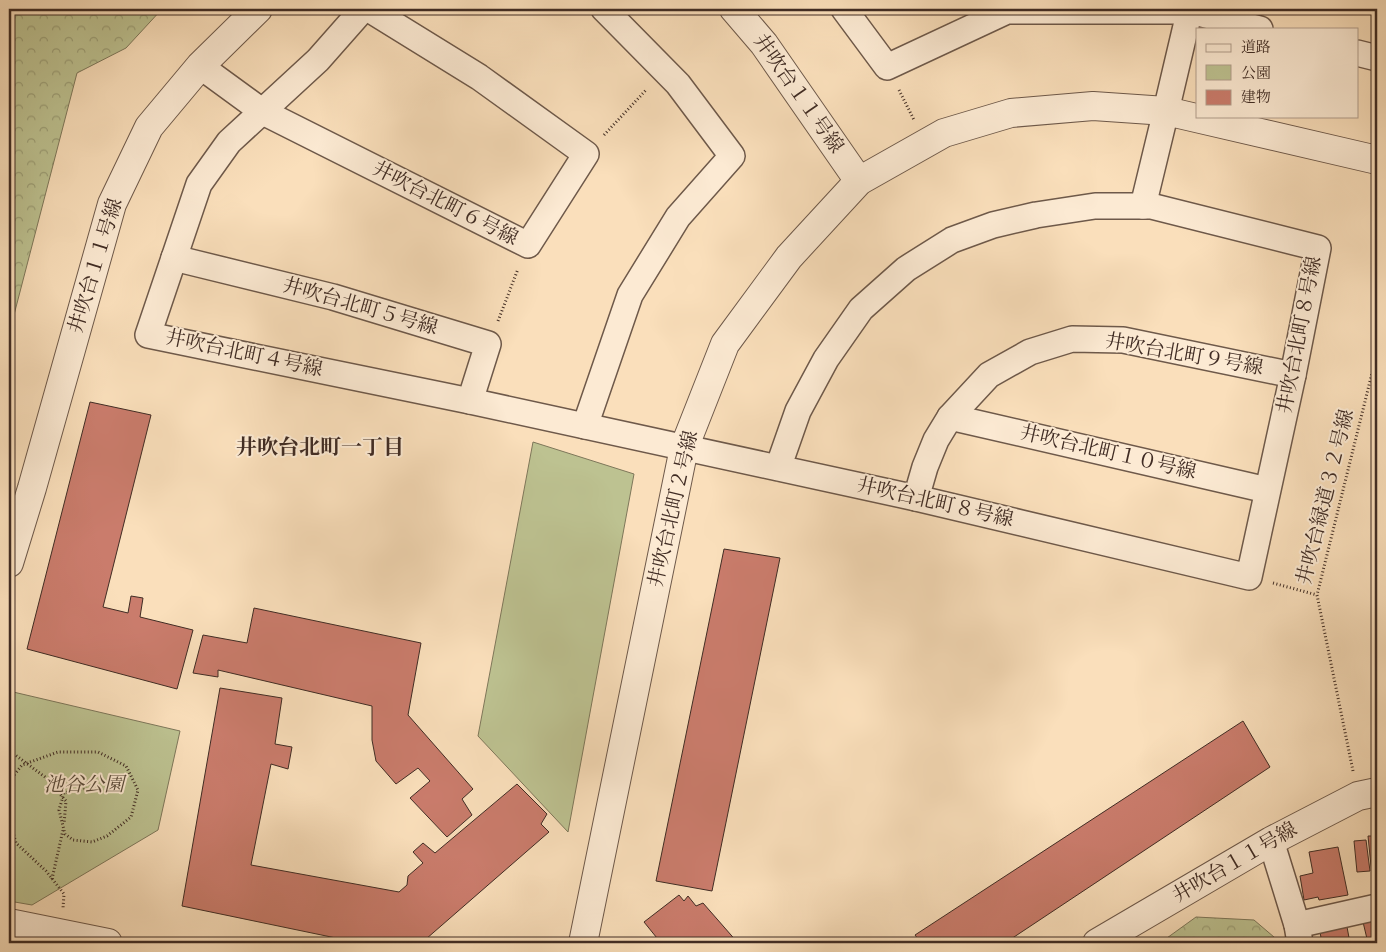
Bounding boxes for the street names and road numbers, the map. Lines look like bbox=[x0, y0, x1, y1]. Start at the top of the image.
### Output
street label: 井吹台１１号線 bbox=[748, 29, 848, 159]
street label: 井吹台北町６号線 bbox=[368, 157, 522, 251]
street label: 井吹台１１号線 bbox=[64, 195, 128, 337]
street label: 井吹台北町８号線 bbox=[1272, 254, 1328, 416]
street label: 井吹台北町５号線 bbox=[280, 273, 440, 341]
street label: 井吹台北町４号線 bbox=[163, 325, 325, 383]
street label: 井吹台北町９号線 bbox=[1103, 329, 1265, 381]
street label: 井吹台緑道３２号線 bbox=[1292, 407, 1360, 587]
street label: 井吹台北町１０号線 bbox=[1017, 421, 1199, 485]
street label: 井吹台北町２号線 bbox=[644, 428, 704, 590]
street label: 井吹台北町８号線 bbox=[854, 473, 1016, 533]
street label: 井吹台１１号線 bbox=[1168, 817, 1302, 909]

